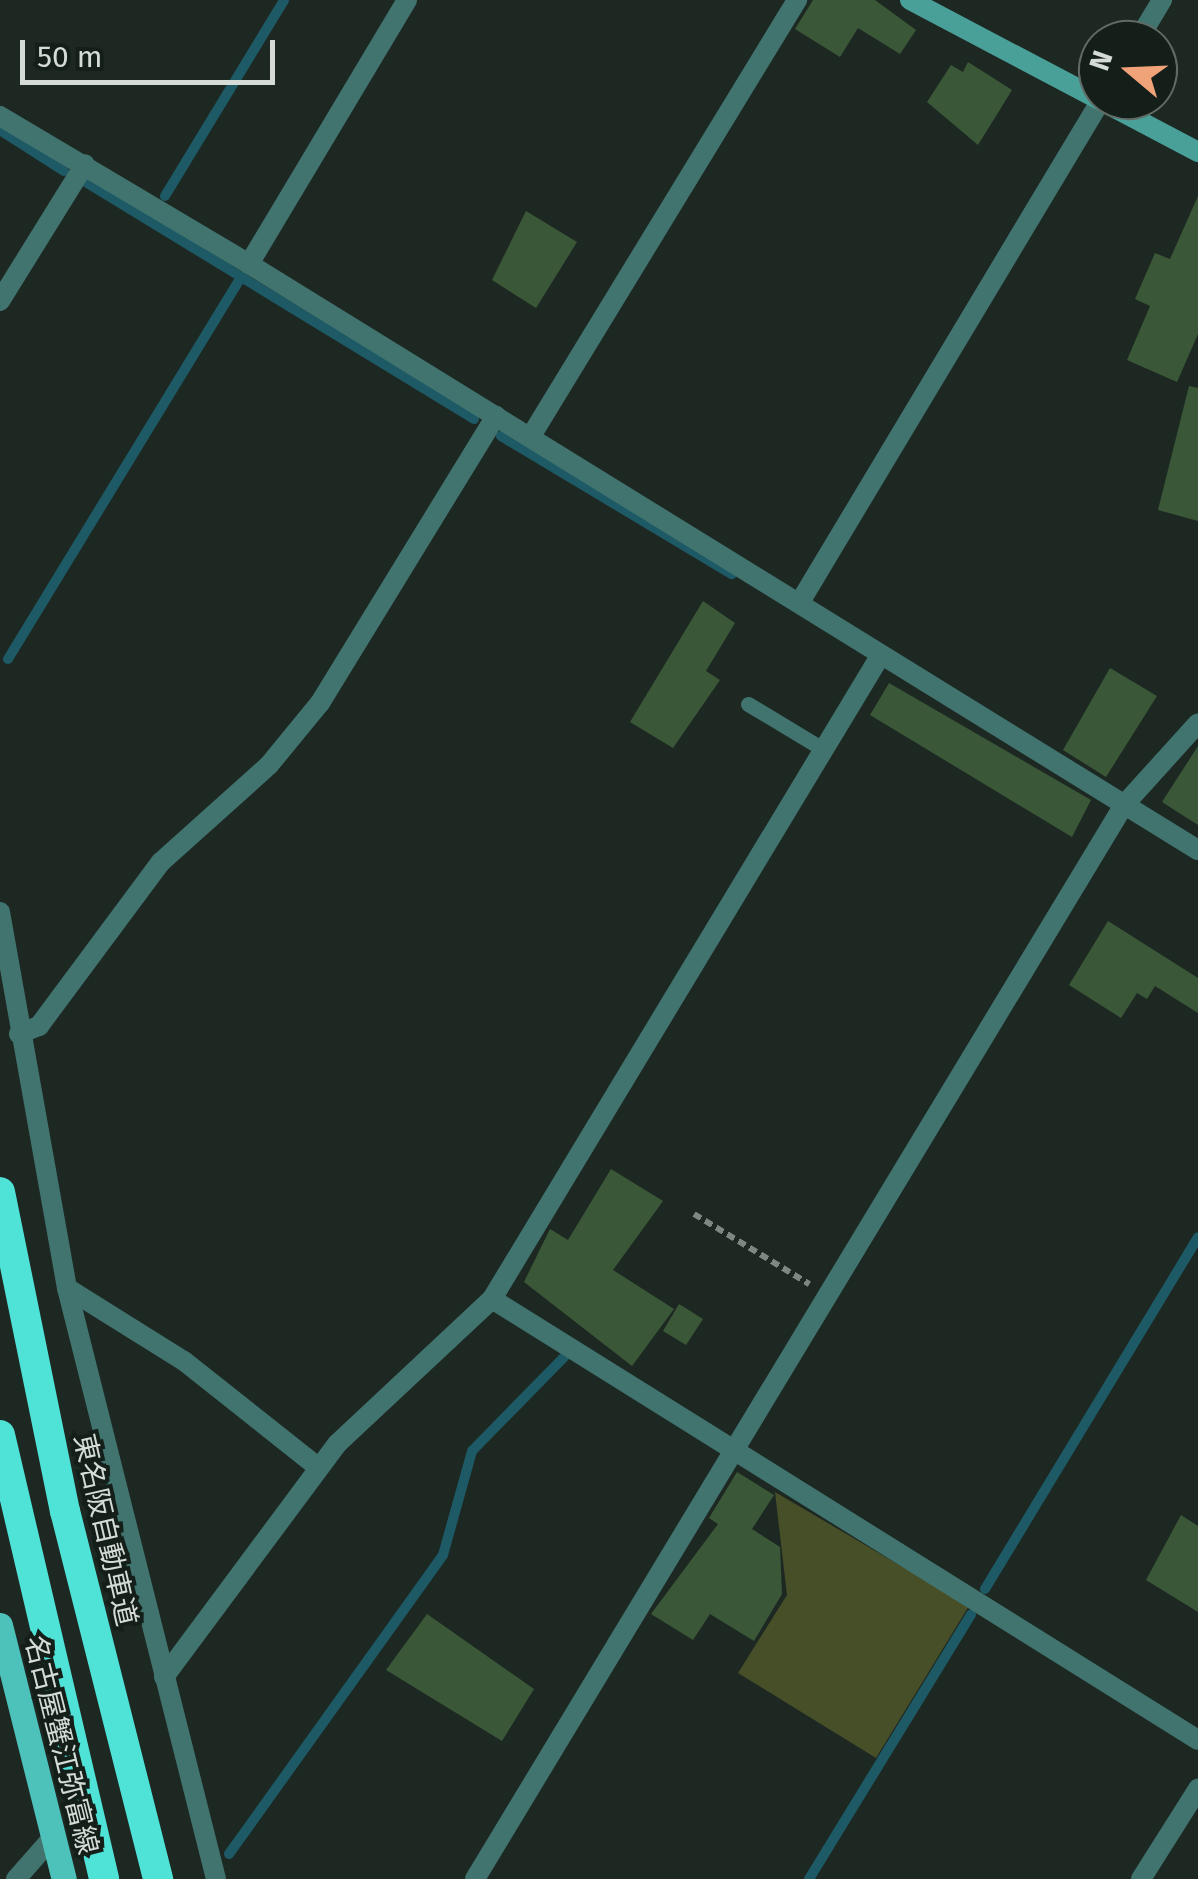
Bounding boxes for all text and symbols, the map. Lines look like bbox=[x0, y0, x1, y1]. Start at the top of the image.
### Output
scale bar bbox=[25, 20, 280, 82]
north arrow bbox=[1078, 20, 1178, 120]
text: 50 m bbox=[37, 39, 102, 75]
text: N bbox=[1082, 47, 1120, 75]
street label: 東名阪自動車道 bbox=[67, 1431, 143, 1629]
street label: 名古屋蟹江弥富線 bbox=[18, 1632, 104, 1858]

